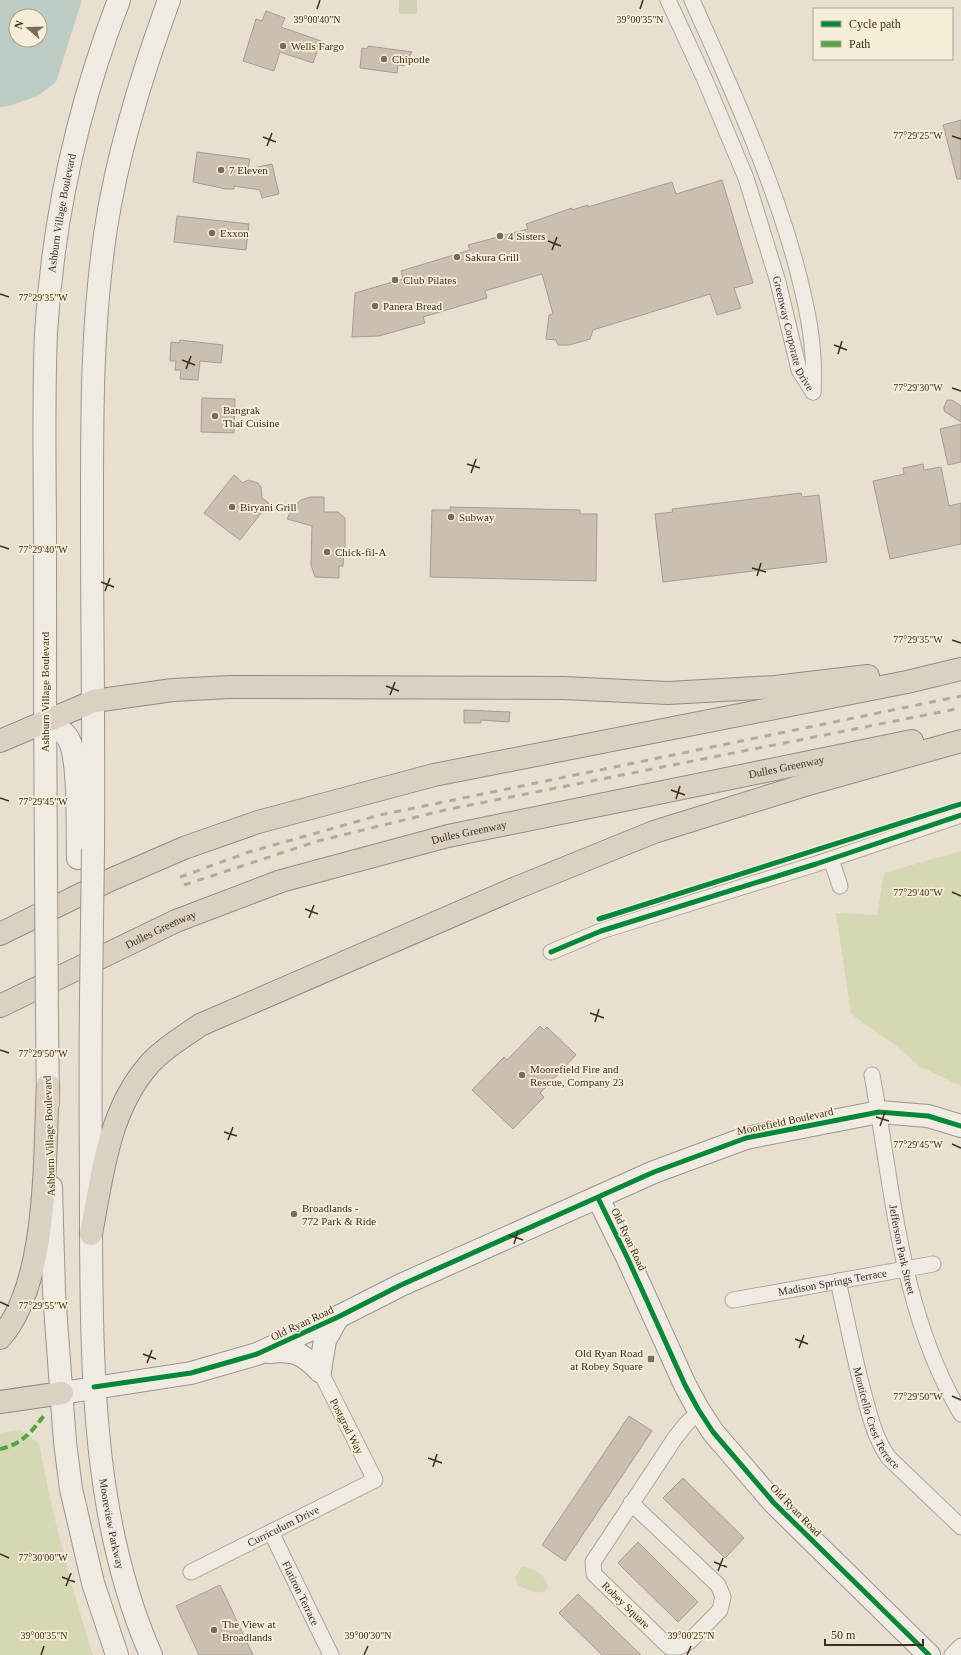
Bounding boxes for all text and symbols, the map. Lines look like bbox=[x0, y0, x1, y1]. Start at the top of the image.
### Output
north arrow bbox=[8, 8, 48, 48]
legend bbox=[813, 8, 953, 60]
text: 39°00'40"N bbox=[293, 14, 341, 25]
text: 39°00'35"N bbox=[616, 14, 664, 25]
text: Cycle path bbox=[849, 17, 901, 31]
text: N bbox=[12, 19, 26, 30]
text: Path bbox=[849, 37, 870, 51]
place label: Wells Fargo bbox=[291, 40, 344, 52]
marker: Wells Fargo bbox=[278, 41, 288, 51]
place label: Chipotle bbox=[392, 53, 430, 65]
marker: Chipotle bbox=[379, 54, 389, 64]
text: 77°29'25"W bbox=[893, 130, 943, 141]
street label: Ashburn Village Boulevard bbox=[45, 152, 78, 273]
place label: 7 Eleven bbox=[229, 164, 268, 176]
marker: 7 Eleven bbox=[216, 165, 226, 175]
place label: Exxon bbox=[220, 227, 249, 239]
marker: Exxon bbox=[207, 228, 217, 238]
place label: 4 Sisters bbox=[508, 230, 546, 242]
marker: 4 Sisters bbox=[495, 231, 505, 241]
place label: Sakura Grill bbox=[465, 251, 519, 263]
marker: Sakura Grill bbox=[452, 252, 462, 262]
place label: Club Pilates bbox=[403, 274, 456, 286]
street label: Greenway Corporate Drive bbox=[770, 274, 817, 393]
marker: Club Pilates bbox=[390, 275, 400, 285]
text: 77°29'35"W bbox=[18, 292, 68, 303]
place label: Panera Bread bbox=[383, 300, 442, 312]
marker: Panera Bread bbox=[370, 301, 380, 311]
text: 77°29'30"W bbox=[893, 382, 943, 393]
place label: Bangrak Thai Cuisine bbox=[223, 404, 280, 429]
marker: Bangrak Thai Cuisine bbox=[210, 411, 220, 421]
place label: Biryani Grill bbox=[240, 501, 297, 513]
marker: Biryani Grill bbox=[227, 502, 237, 512]
place label: Subway bbox=[459, 511, 495, 523]
marker: Subway bbox=[446, 512, 456, 522]
text: 77°29'40"W bbox=[18, 544, 68, 555]
place label: Chick-fil-A bbox=[335, 546, 386, 558]
marker: Chick-fil-A bbox=[322, 547, 332, 557]
street label: Ashburn Village Boulevard bbox=[39, 631, 51, 752]
text: 77°29'35"W bbox=[893, 634, 943, 645]
street label: Dulles Greenway bbox=[747, 753, 826, 780]
text: 77°29'45"W bbox=[18, 796, 68, 807]
street label: Dulles Greenway bbox=[430, 818, 508, 846]
text: 77°29'40"W bbox=[893, 887, 943, 898]
street label: Dulles Greenway bbox=[123, 908, 198, 951]
text: 77°29'50"W bbox=[18, 1048, 68, 1059]
place label: Moorefield Fire and Rescue, Company 23 bbox=[530, 1063, 624, 1088]
marker: Moorefield Fire and Rescue, Company 23 bbox=[517, 1070, 527, 1080]
street label: Ashburn Village Boulevard bbox=[41, 1075, 57, 1197]
street label: Moorefield Boulevard bbox=[736, 1105, 835, 1137]
text: 77°29'45"W bbox=[893, 1139, 943, 1150]
place label: Broadlands - 772 Park & Ride bbox=[302, 1202, 376, 1227]
street label: Jefferson Park Street bbox=[887, 1203, 918, 1296]
street label: Old Ryan Road bbox=[609, 1206, 649, 1273]
marker: Broadlands - 772 Park & Ride bbox=[289, 1209, 299, 1219]
street label: Madison Springs Terrace bbox=[777, 1266, 888, 1298]
text: 77°29'55"W bbox=[18, 1300, 68, 1311]
street label: Old Ryan Road bbox=[269, 1303, 336, 1343]
place label: Old Ryan Road at Robey Square bbox=[570, 1347, 643, 1372]
marker: Old Ryan Road at Robey Square bbox=[646, 1354, 656, 1364]
street label: Monticello Crest Terrace bbox=[851, 1366, 902, 1471]
text: 77°29'50"W bbox=[893, 1391, 943, 1402]
street label: Postgrad Way bbox=[328, 1396, 366, 1456]
street label: Mooreview Parkway bbox=[97, 1478, 127, 1571]
street label: Old Ryan Road bbox=[768, 1481, 824, 1539]
street label: Curriculum Drive bbox=[245, 1503, 321, 1549]
text: 77°30'00"W bbox=[18, 1552, 68, 1563]
street label: Flatiron Terrace bbox=[280, 1559, 322, 1627]
street label: Robey Square bbox=[600, 1579, 653, 1631]
place label: The View at Broadlands bbox=[222, 1618, 276, 1643]
scale bar bbox=[825, 1621, 923, 1647]
marker: The View at Broadlands bbox=[209, 1625, 219, 1635]
text: 50 m bbox=[831, 1628, 856, 1642]
text: 39°00'35"N bbox=[20, 1630, 68, 1641]
text: 39°00'30"N bbox=[344, 1630, 392, 1641]
text: 39°00'25"N bbox=[667, 1630, 715, 1641]

